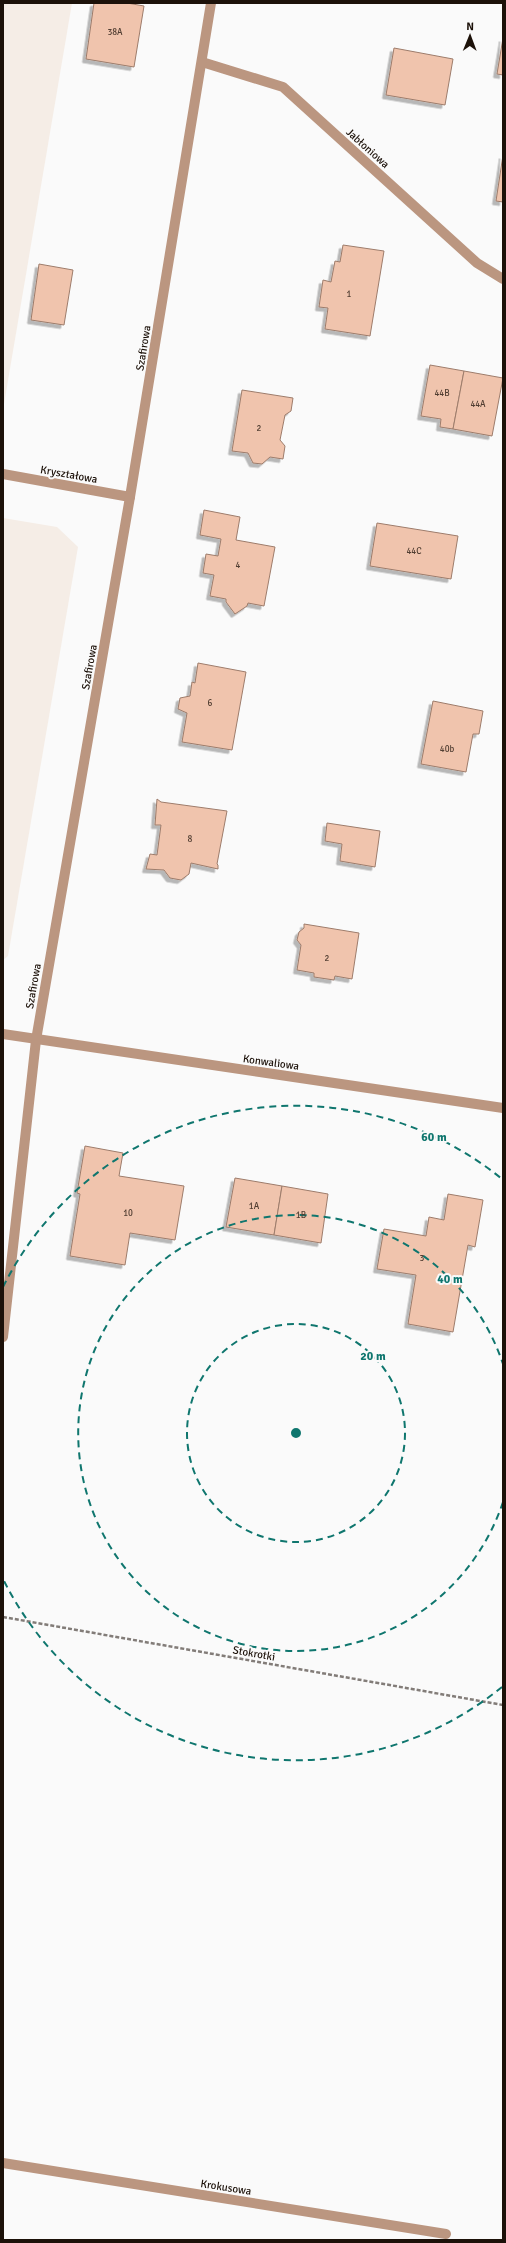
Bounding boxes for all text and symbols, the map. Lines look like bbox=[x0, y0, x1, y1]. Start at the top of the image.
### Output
north arrow bbox=[450, 16, 490, 56]
text: N bbox=[466, 20, 474, 33]
house number: 38A bbox=[107, 27, 123, 38]
street label: Jabłoniowa bbox=[343, 126, 392, 171]
house number: 1 bbox=[347, 289, 352, 300]
street label: Szafirowa bbox=[133, 324, 154, 372]
house number: 44B bbox=[434, 388, 450, 399]
house number: 44A bbox=[470, 399, 486, 410]
house number: 2 bbox=[257, 423, 262, 434]
street label: Kryształowa bbox=[39, 463, 99, 486]
house number: 44C bbox=[406, 546, 422, 557]
house number: 4 bbox=[236, 560, 241, 571]
street label: Szafirowa bbox=[79, 643, 100, 691]
house number: 6 bbox=[208, 698, 213, 709]
house number: 40b bbox=[440, 744, 454, 755]
house number: 8 bbox=[188, 834, 193, 845]
house number: 2 bbox=[325, 953, 330, 964]
street label: Szafirowa bbox=[23, 962, 44, 1010]
street label: Konwaliowa bbox=[242, 1052, 300, 1073]
text: 60 m bbox=[421, 1130, 447, 1145]
house number: 1A bbox=[249, 1201, 260, 1212]
house number: 10 bbox=[123, 1208, 133, 1219]
house number: 1B bbox=[296, 1210, 306, 1221]
house number: 3 bbox=[420, 1253, 425, 1264]
text: 40 m bbox=[437, 1272, 463, 1287]
text: 20 m bbox=[360, 1349, 386, 1364]
centre of rings bbox=[289, 1426, 303, 1440]
street label: Stokrotki bbox=[232, 1643, 276, 1664]
street label: Krokusowa bbox=[200, 2177, 253, 2198]

